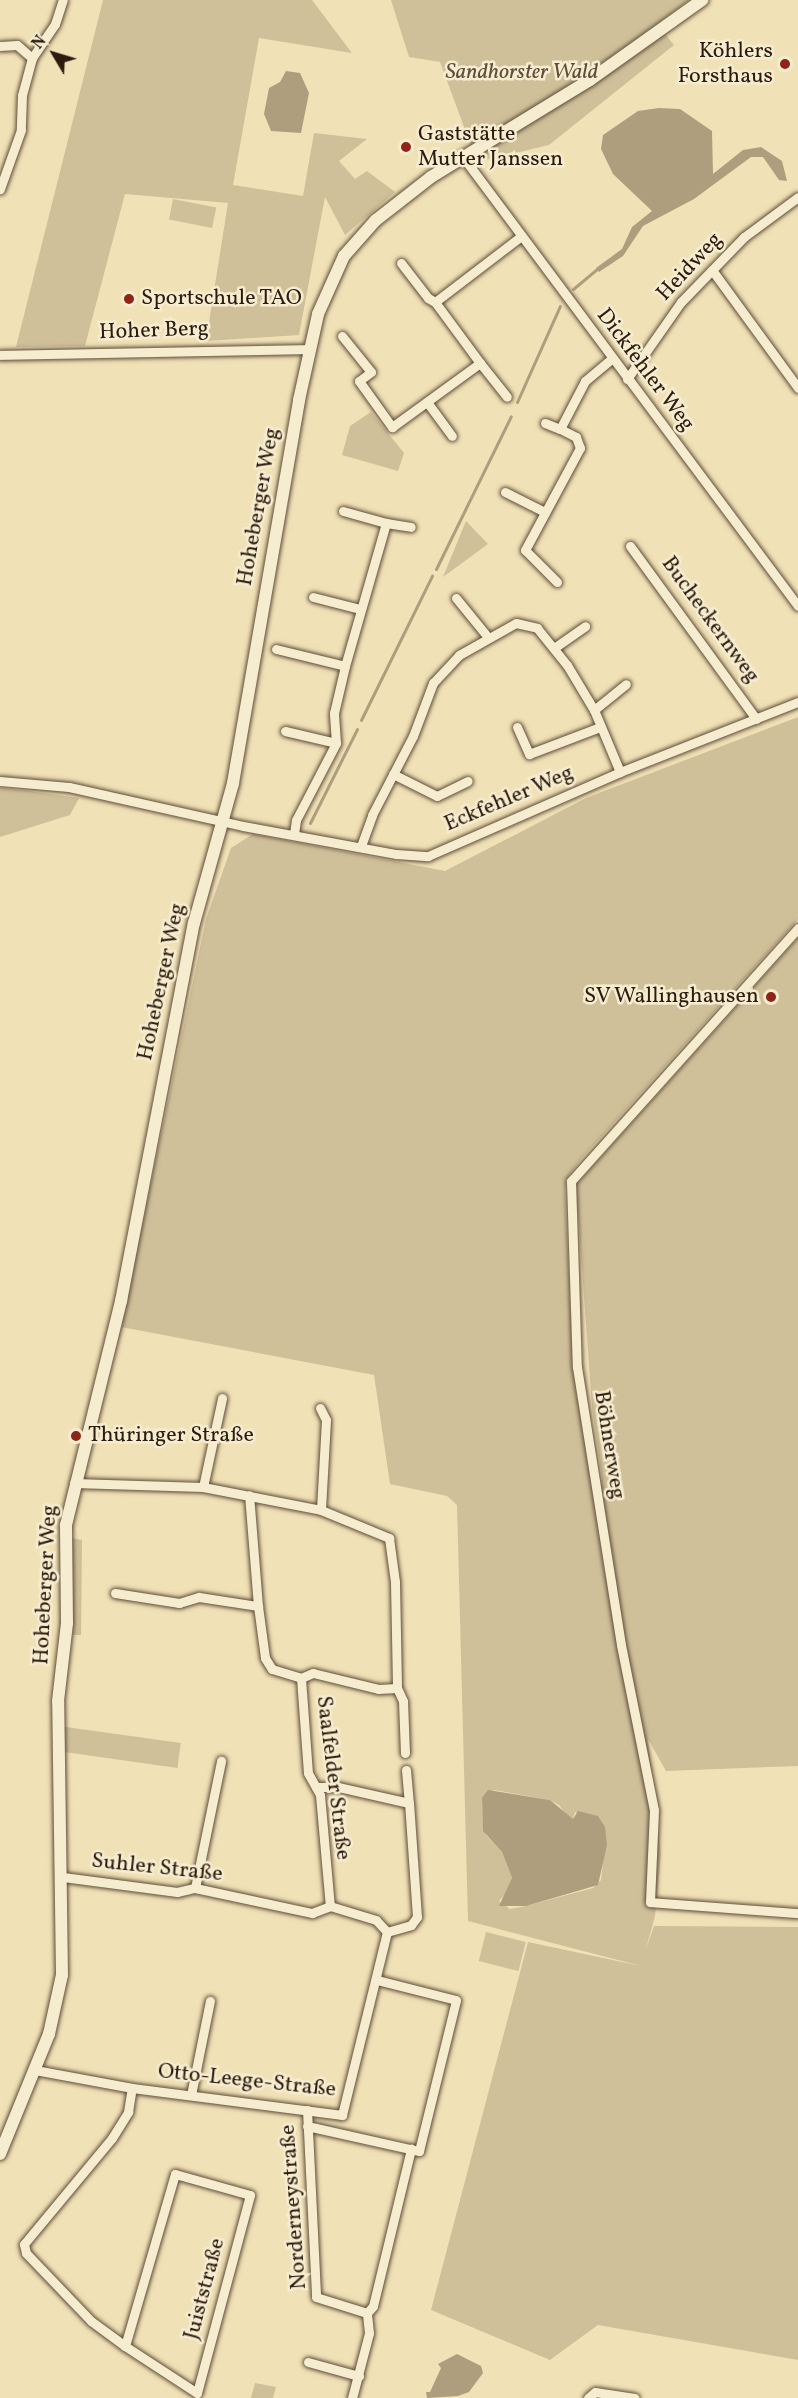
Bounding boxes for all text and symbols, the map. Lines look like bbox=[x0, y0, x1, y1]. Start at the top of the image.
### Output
north arrow bbox=[24, 24, 84, 84]
text: N bbox=[28, 32, 52, 54]
place label: Köhlers Forsthaus bbox=[678, 38, 773, 90]
marker: Köhlers Forsthaus bbox=[778, 57, 792, 71]
park label: Sandhorster Wald bbox=[446, 60, 598, 86]
place label: Gaststätte Mutter Janssen bbox=[418, 121, 563, 172]
marker: Gaststätte Mutter Janssen bbox=[399, 140, 413, 154]
street label: Heidweg bbox=[652, 227, 728, 307]
place label: Sportschule TAO bbox=[141, 286, 302, 312]
marker: Sportschule TAO bbox=[122, 292, 136, 306]
street label: Dickfehler Weg bbox=[590, 303, 700, 437]
street label: Hoher Berg bbox=[99, 316, 209, 346]
street label: Hoheberger Weg bbox=[232, 426, 286, 588]
street label: Bucheckernweg bbox=[655, 551, 765, 689]
street label: Eckfehler Weg bbox=[440, 760, 578, 838]
street label: Hoheberger Weg bbox=[132, 901, 192, 1063]
place label: SV Wallinghausen bbox=[583, 984, 759, 1010]
marker: SV Wallinghausen bbox=[764, 990, 778, 1004]
street label: Böhnerweg bbox=[587, 1389, 631, 1501]
place label: Thüringer Straße bbox=[88, 1423, 254, 1449]
marker: Thüringer Straße bbox=[69, 1429, 83, 1443]
street label: Hoheberger Weg bbox=[29, 1504, 63, 1666]
street label: Saalfelder Straße bbox=[310, 1694, 356, 1862]
street label: Suhler Straße bbox=[90, 1848, 224, 1888]
street label: Otto-Leege-Straße bbox=[157, 2059, 337, 2103]
street label: Norderneystraße bbox=[275, 2124, 313, 2290]
street label: Juiststraße bbox=[179, 2235, 231, 2343]

